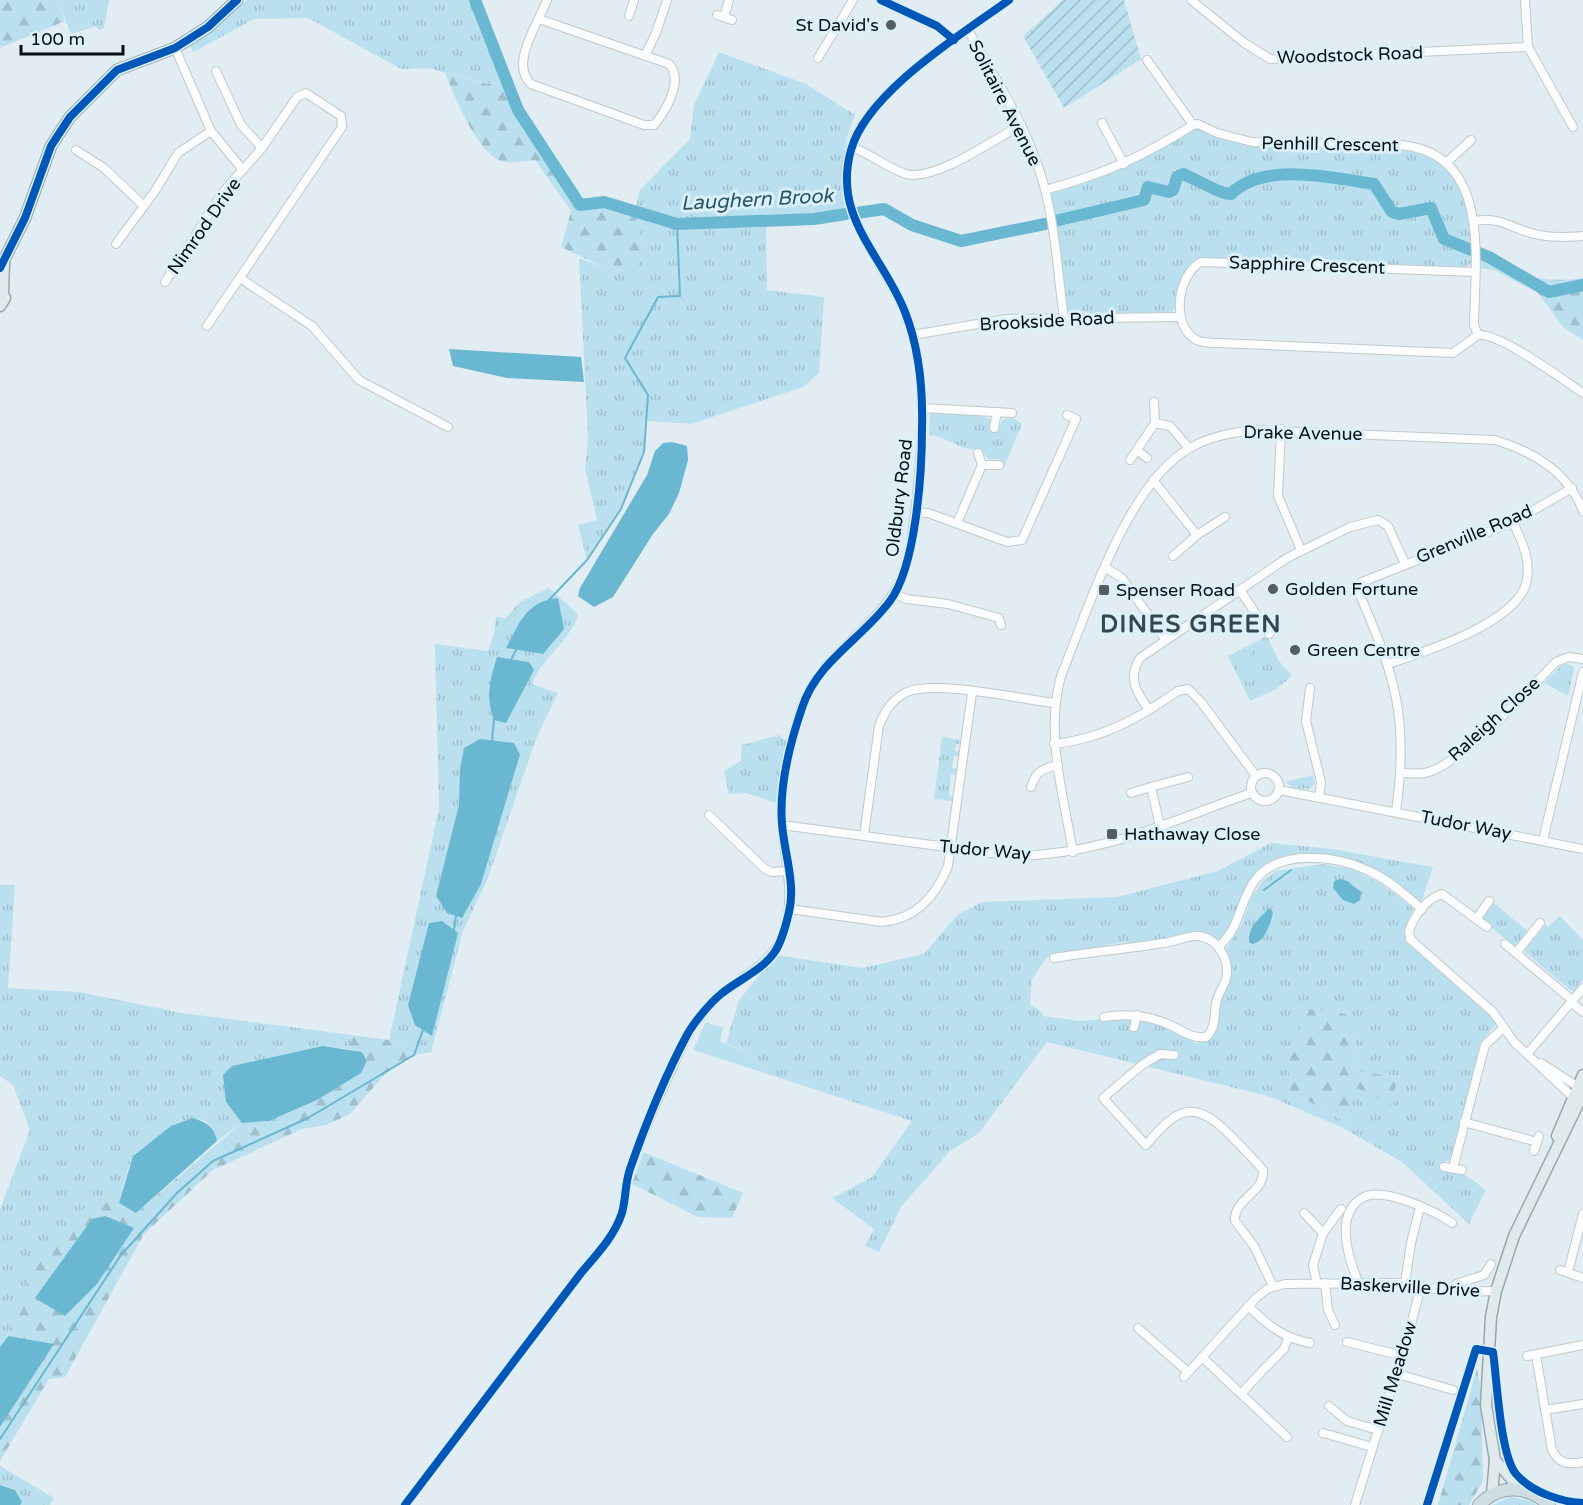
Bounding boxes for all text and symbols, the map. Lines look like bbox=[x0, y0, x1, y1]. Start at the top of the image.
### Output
place label: St David's bbox=[795, 14, 879, 36]
scale bar bbox=[21, 18, 123, 56]
marker: St David's bbox=[884, 18, 898, 32]
text: 100 m bbox=[30, 28, 85, 50]
street label: Solitaire Avenue bbox=[964, 36, 1046, 170]
street label: Woodstock Road bbox=[1277, 41, 1423, 69]
street label: Penhill Crescent bbox=[1261, 132, 1399, 156]
street label: Nimrod Drive bbox=[163, 173, 245, 279]
water label: Laughern Brook bbox=[680, 184, 836, 216]
street label: Sapphire Crescent bbox=[1229, 251, 1385, 279]
street label: Brookside Road bbox=[979, 306, 1115, 336]
street label: Drake Avenue bbox=[1243, 421, 1363, 445]
street label: Oldbury Road bbox=[881, 438, 917, 558]
street label: Grenville Road bbox=[1412, 500, 1536, 568]
place label: Golden Fortune bbox=[1285, 578, 1418, 600]
place label: Spenser Road bbox=[1116, 579, 1235, 601]
marker: Golden Fortune bbox=[1266, 582, 1280, 596]
marker: Spenser Road bbox=[1097, 583, 1111, 597]
district label: DINES GREEN bbox=[1100, 610, 1282, 639]
place label: Green Centre bbox=[1307, 639, 1420, 661]
marker: Green Centre bbox=[1288, 643, 1302, 657]
street label: Raleigh Close bbox=[1444, 672, 1544, 766]
street label: Tudor Way bbox=[1419, 805, 1513, 845]
place label: Hathaway Close bbox=[1124, 823, 1261, 845]
marker: Hathaway Close bbox=[1105, 827, 1119, 841]
street label: Tudor Way bbox=[938, 835, 1032, 865]
street label: Baskerville Drive bbox=[1339, 1272, 1481, 1302]
street label: Mill Meadow bbox=[1369, 1319, 1421, 1429]

